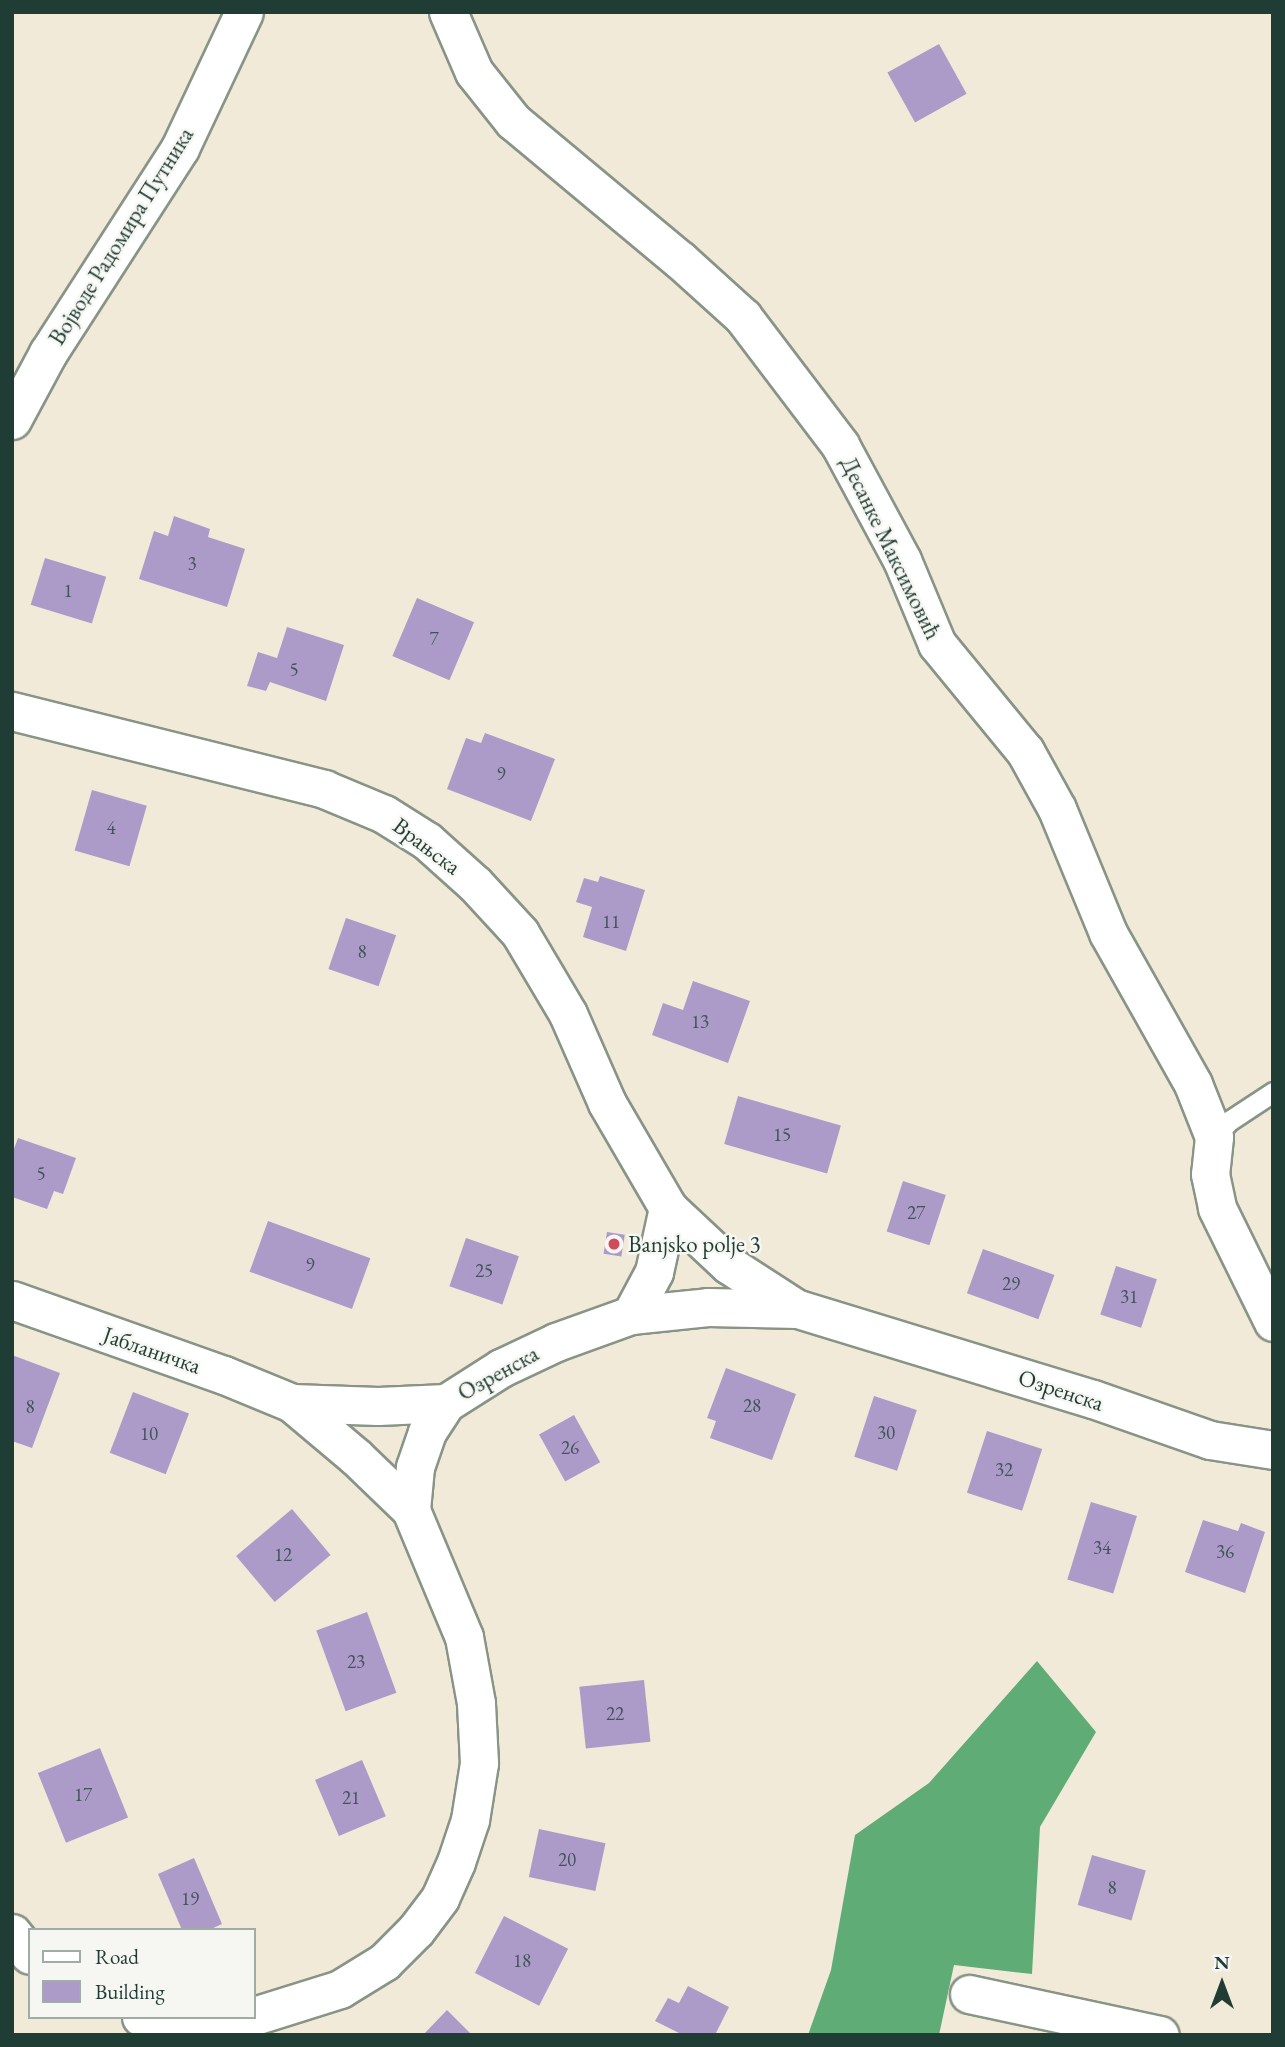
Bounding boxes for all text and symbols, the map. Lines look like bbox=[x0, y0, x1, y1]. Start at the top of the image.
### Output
street label: Војводе Радомира Путника bbox=[43, 122, 199, 350]
street label: Десанке Максимовић bbox=[835, 452, 947, 644]
house number: 3 bbox=[187, 553, 197, 575]
house number: 1 bbox=[63, 580, 73, 602]
house number: 7 bbox=[429, 628, 439, 650]
house number: 5 bbox=[289, 659, 299, 681]
house number: 9 bbox=[496, 763, 506, 785]
street label: Врањска bbox=[388, 812, 466, 880]
house number: 4 bbox=[106, 817, 116, 839]
house number: 11 bbox=[602, 911, 620, 933]
house number: 8 bbox=[357, 941, 367, 963]
house number: 13 bbox=[691, 1011, 709, 1033]
house number: 15 bbox=[773, 1124, 791, 1146]
house number: 5 bbox=[36, 1163, 46, 1185]
house number: 27 bbox=[907, 1202, 925, 1224]
place label: Banjsko polje 3 bbox=[628, 1230, 761, 1258]
marker: Banjsko polje 3 bbox=[606, 1236, 622, 1252]
house number: 9 bbox=[305, 1254, 315, 1276]
house number: 25 bbox=[475, 1260, 493, 1282]
house number: 29 bbox=[1002, 1273, 1020, 1295]
house number: 31 bbox=[1120, 1286, 1138, 1308]
street label: Јабланичка bbox=[100, 1320, 204, 1380]
street label: Озренска bbox=[453, 1340, 543, 1406]
street label: Озренска bbox=[1015, 1363, 1107, 1417]
house number: 28 bbox=[743, 1395, 761, 1417]
house number: 8 bbox=[25, 1396, 35, 1418]
house number: 30 bbox=[877, 1422, 895, 1444]
house number: 10 bbox=[140, 1423, 158, 1445]
house number: 26 bbox=[561, 1437, 579, 1459]
house number: 32 bbox=[995, 1459, 1013, 1481]
house number: 34 bbox=[1093, 1537, 1111, 1559]
house number: 36 bbox=[1216, 1541, 1234, 1563]
house number: 12 bbox=[274, 1544, 292, 1566]
house number: 23 bbox=[347, 1651, 365, 1673]
house number: 22 bbox=[606, 1703, 624, 1725]
house number: 17 bbox=[74, 1784, 92, 1806]
house number: 21 bbox=[342, 1787, 360, 1809]
house number: 20 bbox=[558, 1849, 576, 1871]
house number: 8 bbox=[1107, 1877, 1117, 1899]
house number: 19 bbox=[181, 1888, 199, 1910]
legend bbox=[28, 1928, 256, 2019]
text: Road bbox=[95, 1943, 139, 1970]
north arrow bbox=[1187, 1949, 1257, 2019]
house number: 18 bbox=[513, 1950, 531, 1972]
text: N bbox=[1214, 1950, 1230, 1975]
text: Building bbox=[95, 1978, 165, 2005]

